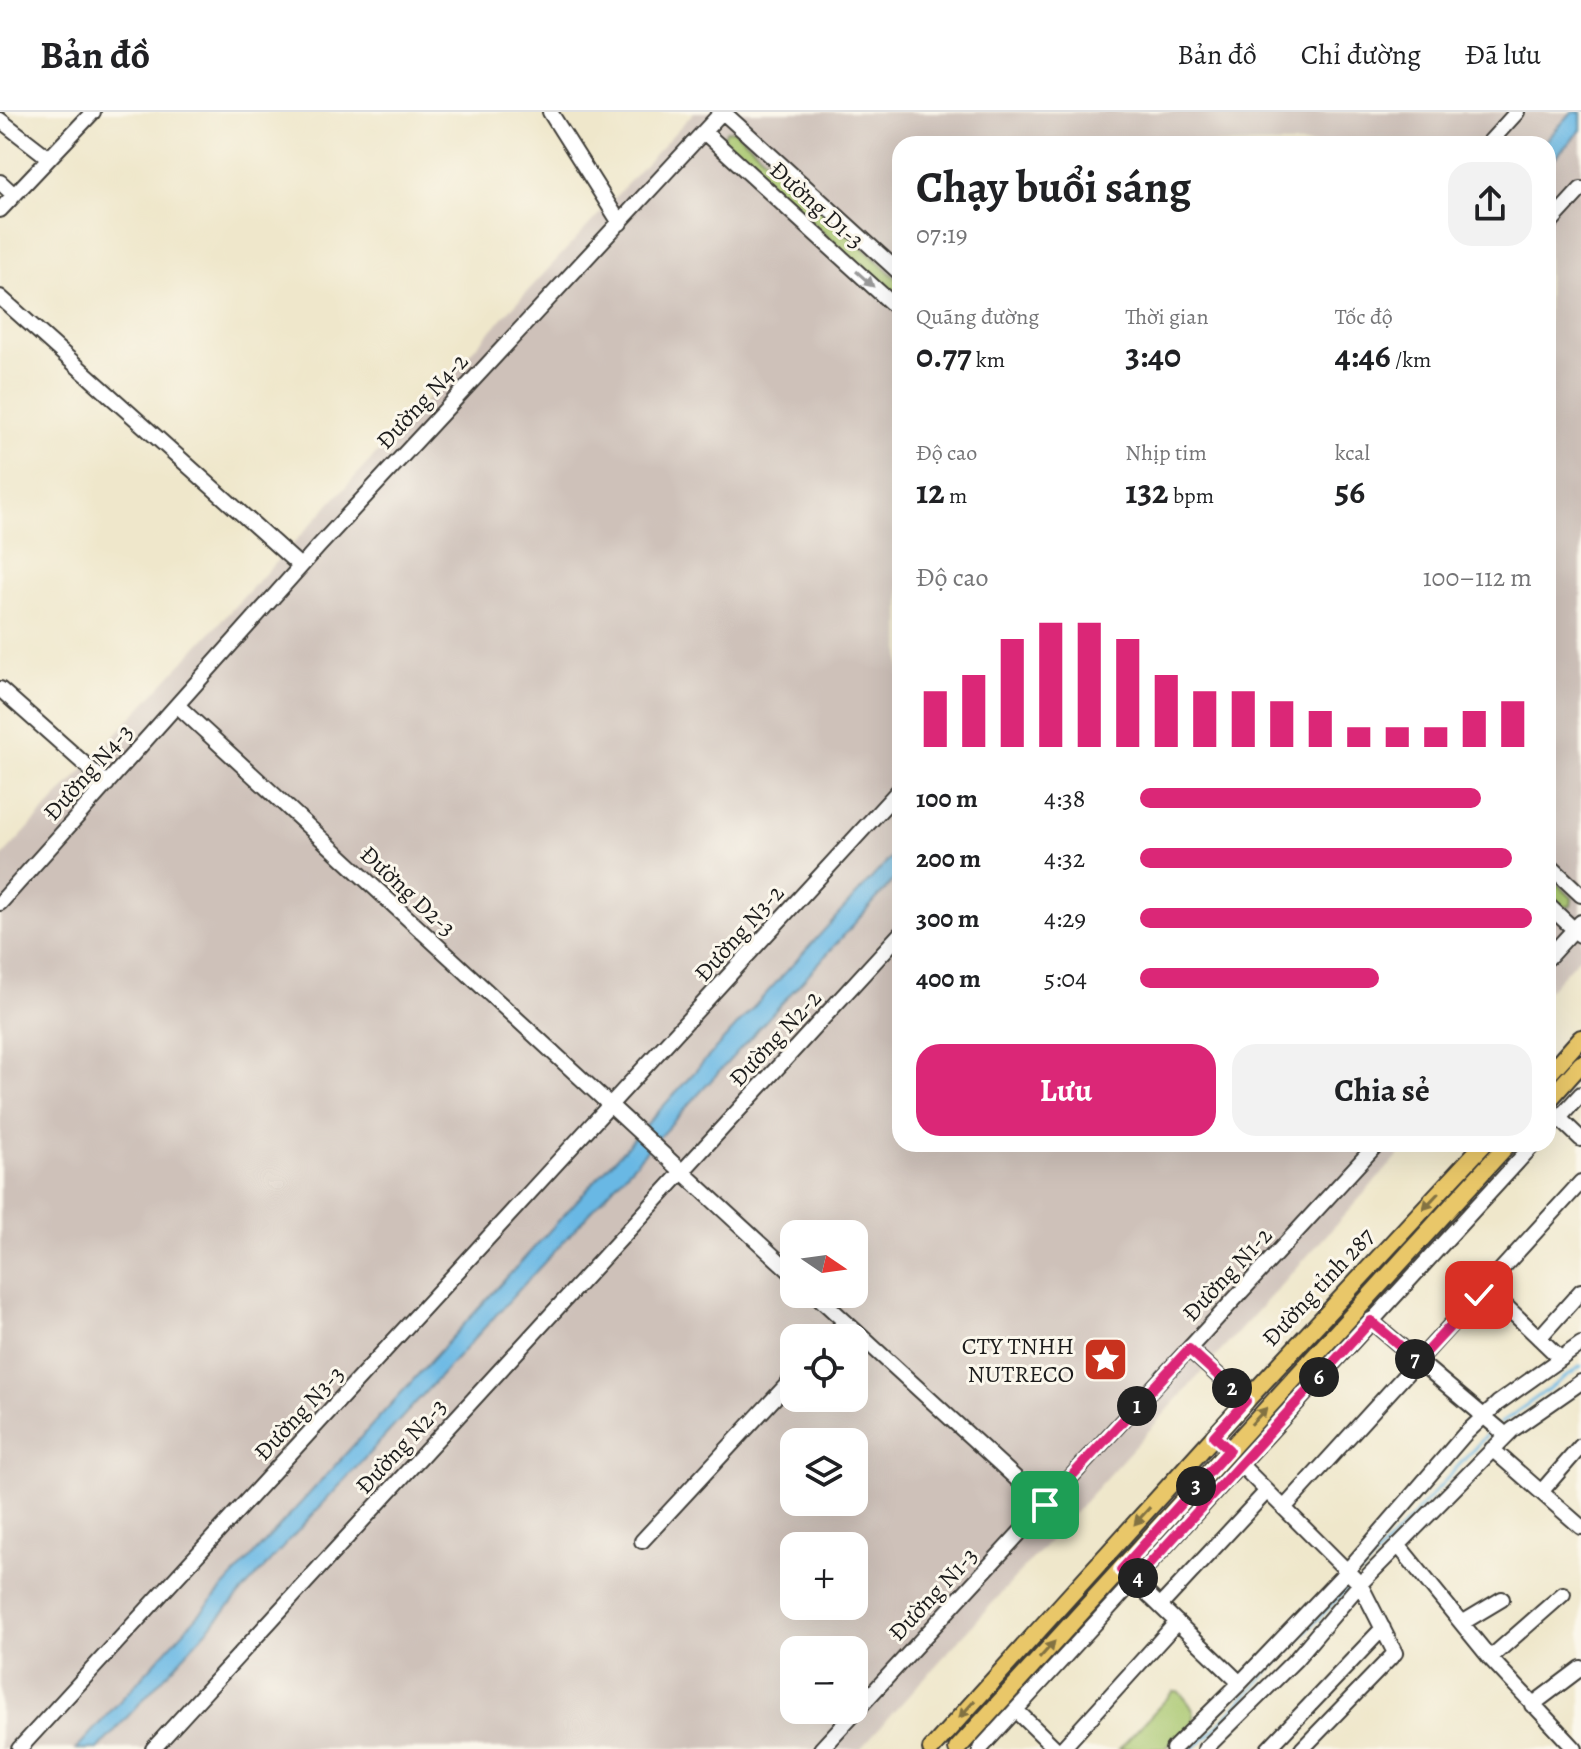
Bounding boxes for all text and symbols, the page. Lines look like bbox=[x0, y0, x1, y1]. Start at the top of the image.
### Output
text: Bản đồ bbox=[40, 29, 150, 81]
text: Bản đồ bbox=[1177, 36, 1257, 74]
text: Chỉ đường bbox=[1301, 36, 1421, 74]
text: Đã lưu bbox=[1465, 36, 1541, 74]
street label: Đường D1-3 bbox=[763, 154, 871, 256]
text: Chạy buổi sáng bbox=[916, 157, 1191, 217]
button: share bbox=[1448, 162, 1532, 246]
text: 07:19 bbox=[916, 217, 968, 252]
one-way arrow bbox=[855, 269, 874, 287]
text: Quãng đường bbox=[916, 302, 1039, 332]
text: Thời gian bbox=[1125, 302, 1209, 332]
text: Tốc độ bbox=[1335, 302, 1393, 332]
text: 0.77 bbox=[916, 332, 972, 379]
text: 3:40 bbox=[1125, 332, 1181, 379]
text: 4:46 bbox=[1335, 332, 1391, 379]
text: km bbox=[972, 345, 1005, 375]
text: /km bbox=[1391, 345, 1431, 375]
street label: Đường N4-2 bbox=[369, 346, 475, 456]
text: Độ cao bbox=[916, 438, 977, 468]
text: Nhịp tim bbox=[1125, 438, 1207, 468]
text: kcal bbox=[1335, 438, 1370, 468]
text: 12 bbox=[916, 468, 945, 515]
text: 132 bbox=[1125, 468, 1169, 515]
text: 56 bbox=[1335, 468, 1365, 515]
text: m bbox=[945, 481, 967, 511]
text: bpm bbox=[1169, 481, 1214, 511]
text: Độ cao bbox=[916, 560, 988, 595]
text: 100–112 m bbox=[1423, 560, 1532, 595]
street label: Đường N4-3 bbox=[36, 717, 140, 827]
text: 100 m bbox=[916, 781, 978, 816]
text: 4:38 bbox=[1044, 781, 1085, 816]
street label: Đường D2-3 bbox=[353, 838, 463, 944]
text: 200 m bbox=[916, 841, 981, 876]
text: 4:32 bbox=[1044, 841, 1085, 876]
street label: Đường N3-2 bbox=[687, 878, 791, 988]
text: 300 m bbox=[916, 901, 980, 936]
text: 4:29 bbox=[1044, 901, 1086, 936]
text: 400 m bbox=[916, 961, 981, 996]
text: 5:04 bbox=[1044, 961, 1087, 996]
street label: Đường N2-2 bbox=[722, 983, 828, 1093]
button: Lưu bbox=[916, 1044, 1216, 1136]
button: Chia sẻ bbox=[1232, 1044, 1532, 1136]
one-way arrow bbox=[1423, 1191, 1441, 1210]
north arrow bbox=[780, 1220, 868, 1308]
map controls bbox=[780, 1220, 868, 1724]
street label: Đường N1-2 bbox=[1175, 1220, 1279, 1328]
street label: Đường tỉnh 287 bbox=[1255, 1220, 1382, 1353]
pin bbox=[1445, 1261, 1513, 1329]
icon: check bbox=[1457, 1273, 1501, 1317]
button: locate bbox=[780, 1324, 868, 1412]
place label: CTY TNHH NUTRECO bbox=[962, 1330, 1074, 1390]
place icon: CTY TNHH NUTRECO bbox=[1081, 1336, 1129, 1384]
pin: 7 bbox=[1395, 1339, 1435, 1379]
text: 7 bbox=[1410, 1344, 1420, 1374]
pin: 6 bbox=[1299, 1357, 1339, 1397]
street label: Đường N3-3 bbox=[247, 1359, 351, 1467]
text: 6 bbox=[1314, 1362, 1324, 1392]
pin: 2 bbox=[1212, 1368, 1252, 1408]
text: 2 bbox=[1227, 1373, 1237, 1403]
pin: 1 bbox=[1117, 1386, 1157, 1426]
street label: Đường N2-3 bbox=[348, 1391, 454, 1501]
text: 1 bbox=[1133, 1391, 1141, 1421]
one-way arrow bbox=[1250, 1407, 1268, 1426]
button: layers bbox=[780, 1428, 868, 1516]
pin: 3 bbox=[1176, 1466, 1216, 1506]
pin bbox=[1011, 1471, 1079, 1539]
text: 3 bbox=[1191, 1471, 1201, 1501]
icon: arrive bbox=[1023, 1483, 1067, 1527]
one-way arrow bbox=[1133, 1507, 1151, 1526]
button: + bbox=[780, 1532, 868, 1620]
street label: Đường N1-3 bbox=[881, 1540, 985, 1648]
pin: 4 bbox=[1118, 1558, 1158, 1598]
text: 4 bbox=[1133, 1563, 1143, 1593]
button: − bbox=[780, 1636, 868, 1724]
one-way arrow bbox=[1038, 1641, 1056, 1660]
one-way arrow bbox=[959, 1699, 976, 1719]

